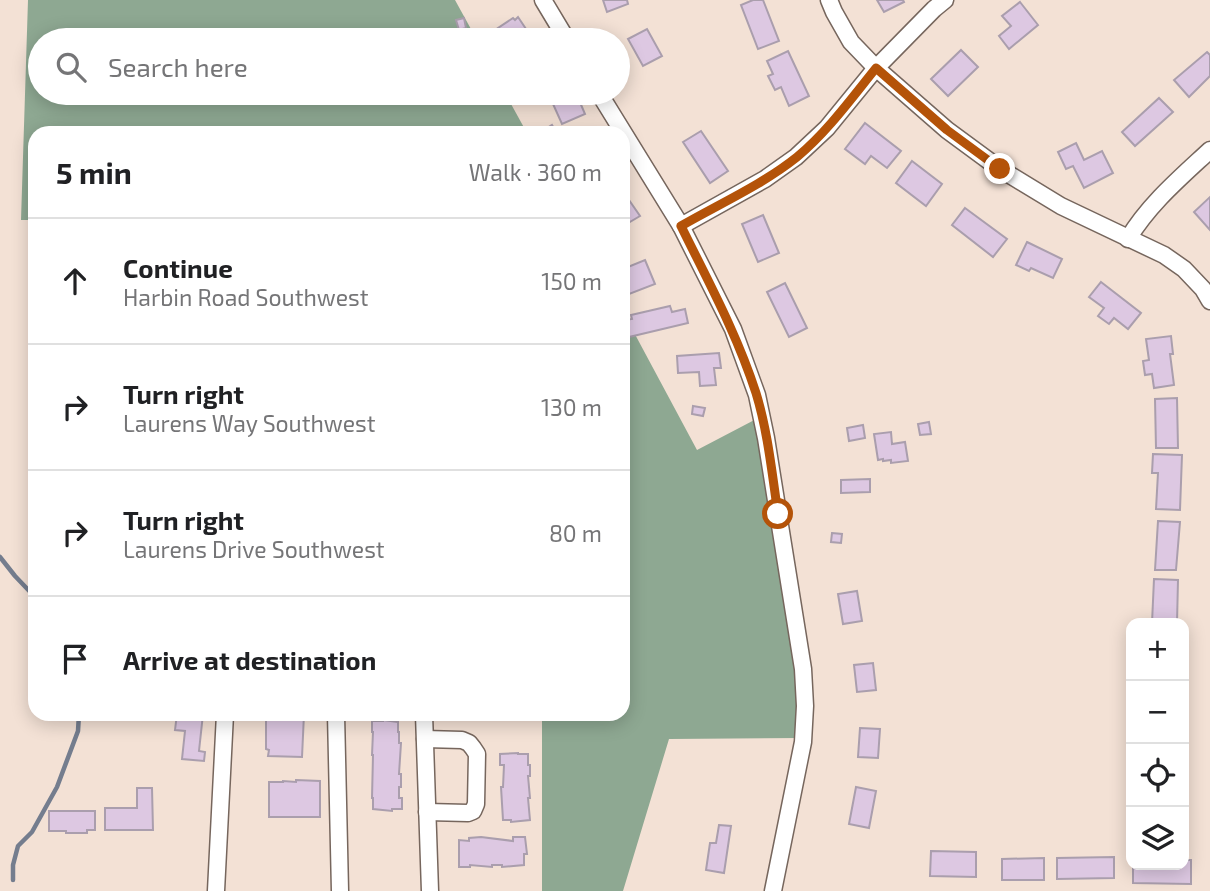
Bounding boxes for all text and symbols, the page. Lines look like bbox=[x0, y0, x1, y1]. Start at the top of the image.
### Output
search box bbox=[28, 28, 630, 105]
icon: search bbox=[52, 48, 90, 86]
text: Search here bbox=[108, 51, 248, 82]
route end bbox=[984, 153, 1015, 184]
text: 5 min bbox=[56, 154, 132, 190]
text: Walk · 360 m bbox=[469, 158, 602, 186]
text: Continue bbox=[123, 252, 233, 283]
icon: ahead bbox=[56, 262, 94, 300]
text: 150 m bbox=[541, 267, 602, 295]
text: Harbin Road Southwest bbox=[123, 283, 369, 311]
text: Turn right bbox=[123, 378, 244, 409]
icon: right bbox=[56, 388, 94, 426]
text: 130 m bbox=[541, 393, 602, 421]
text: Laurens Way Southwest bbox=[123, 409, 376, 437]
route start bbox=[762, 498, 793, 529]
text: Turn right bbox=[123, 504, 244, 535]
icon: right bbox=[56, 514, 94, 552]
text: 80 m bbox=[549, 519, 602, 547]
text: Laurens Drive Southwest bbox=[123, 535, 385, 563]
map controls bbox=[1126, 618, 1189, 870]
button: + bbox=[1126, 618, 1189, 681]
icon: arrive bbox=[56, 640, 94, 678]
text: Arrive at destination bbox=[123, 644, 376, 675]
button: − bbox=[1126, 681, 1189, 744]
button: locate bbox=[1126, 744, 1189, 807]
button: layers bbox=[1126, 807, 1189, 870]

